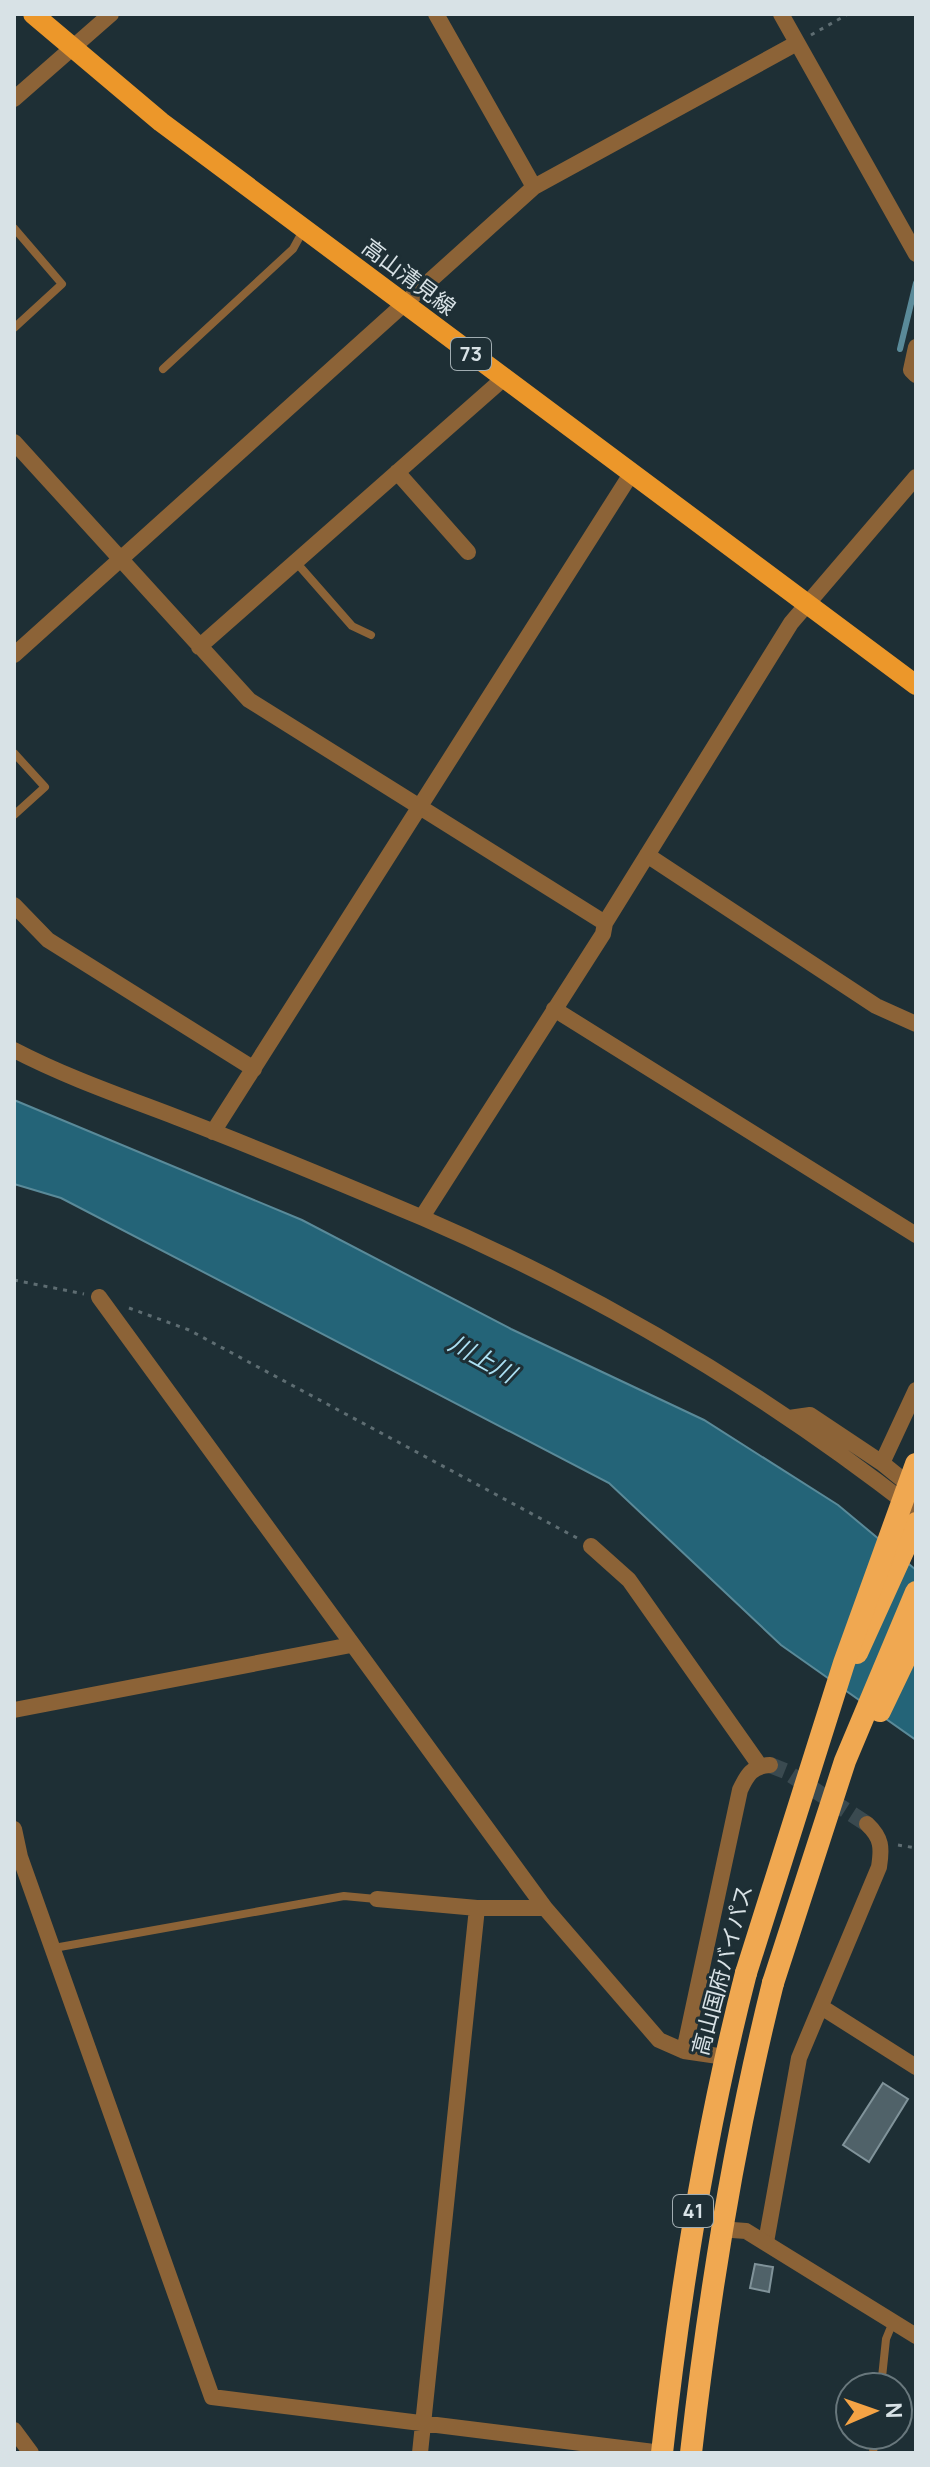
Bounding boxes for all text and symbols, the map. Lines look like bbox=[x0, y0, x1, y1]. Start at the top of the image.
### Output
street label: 高山清見線 bbox=[356, 232, 462, 322]
road number: 73 bbox=[451, 338, 491, 370]
water label: 川上川 bbox=[443, 1326, 525, 1391]
street label: 高山国府バイパス bbox=[685, 1881, 759, 2059]
road number: 41 bbox=[673, 2195, 713, 2227]
north arrow bbox=[834, 2371, 914, 2451]
text: N bbox=[879, 2402, 909, 2419]

